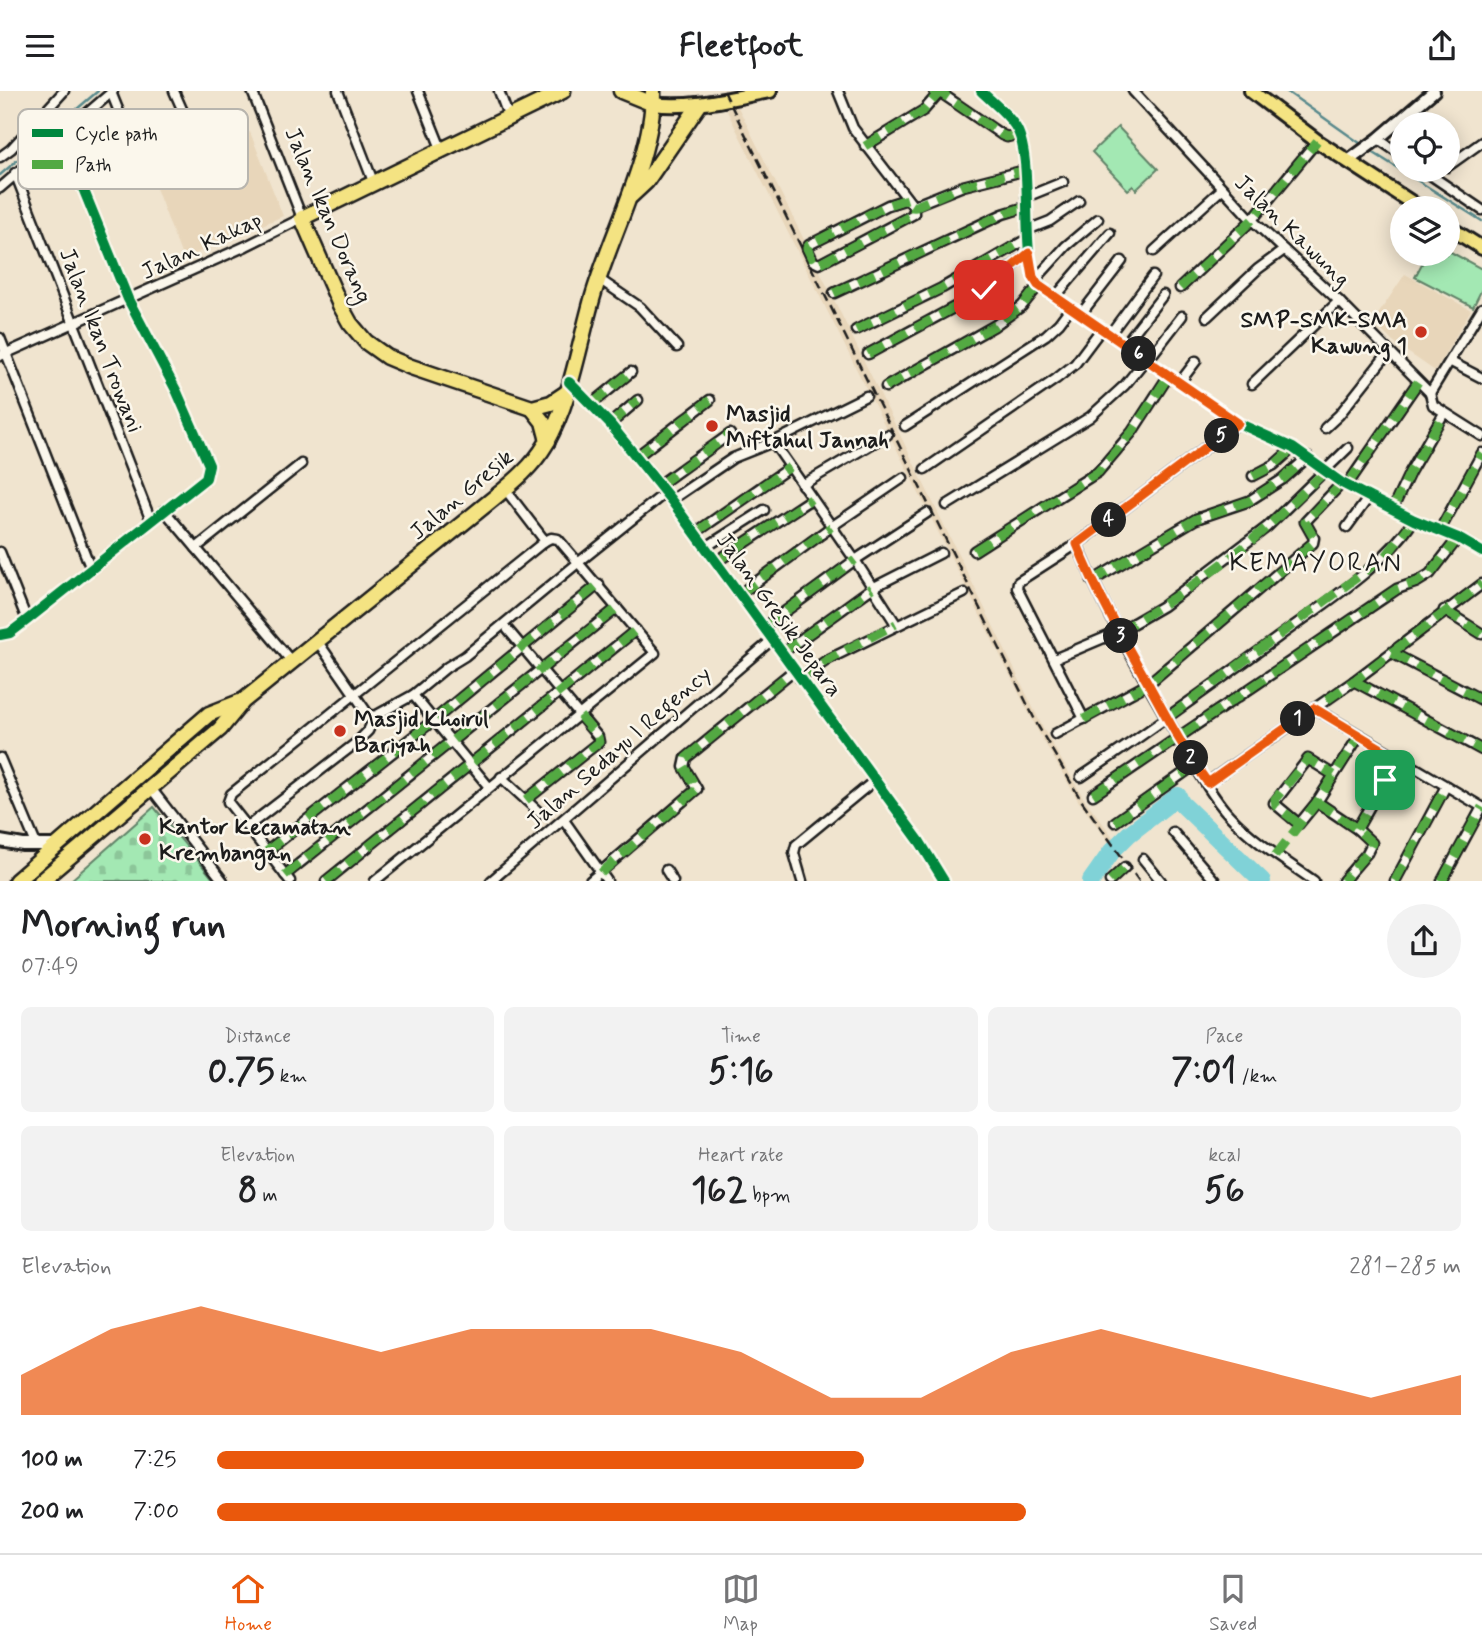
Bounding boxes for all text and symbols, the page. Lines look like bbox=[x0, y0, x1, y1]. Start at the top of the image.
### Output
text: Fleetfoot bbox=[679, 25, 803, 67]
icon: menu bbox=[21, 27, 59, 65]
icon: share bbox=[1423, 27, 1461, 65]
legend bbox=[18, 109, 248, 189]
map controls bbox=[1390, 112, 1460, 266]
button: locate bbox=[1390, 112, 1460, 182]
text: Cycle path bbox=[75, 122, 158, 147]
street label: Jalan Ikan Dorang bbox=[275, 123, 378, 309]
text: Path bbox=[75, 153, 112, 178]
street label: Jalan Kawung bbox=[1227, 169, 1356, 294]
button: layers bbox=[1390, 196, 1460, 266]
street label: Jalan Kakap bbox=[137, 206, 267, 288]
street label: Jalan Ikan Trowani bbox=[51, 244, 149, 437]
pin bbox=[954, 260, 1014, 320]
icon: check bbox=[965, 271, 1003, 309]
place label: SMP-SMK-SMA Kawung 1 bbox=[1240, 306, 1407, 362]
marker: SMP-SMK-SMA Kawung 1 bbox=[1413, 324, 1429, 340]
pin: 6 bbox=[1122, 337, 1156, 371]
text: 6 bbox=[1134, 341, 1143, 366]
place label: Masjid Miftahul Jannah bbox=[726, 400, 889, 456]
marker: Masjid Miftahul Jannah bbox=[704, 418, 720, 434]
pin: 5 bbox=[1204, 419, 1240, 453]
text: 5 bbox=[1216, 423, 1227, 448]
street label: Jalan Gresik bbox=[404, 443, 520, 548]
pin: 4 bbox=[1092, 503, 1126, 537]
text: 4 bbox=[1103, 507, 1114, 532]
street label: Jalan Gresik Jepara bbox=[708, 527, 848, 704]
district label: KEMAYORAN bbox=[1229, 547, 1403, 581]
pin: 3 bbox=[1104, 619, 1138, 653]
text: 3 bbox=[1116, 623, 1125, 648]
street label: Jalan Sedayu I Regency bbox=[521, 660, 719, 839]
pin: 1 bbox=[1280, 701, 1316, 737]
place label: Masjid Khoirul Bariyah bbox=[354, 705, 489, 761]
text: 1 bbox=[1293, 706, 1302, 731]
marker: Masjid Khoirul Bariyah bbox=[332, 723, 348, 739]
pin: 2 bbox=[1174, 741, 1208, 775]
text: 2 bbox=[1186, 745, 1195, 770]
pin bbox=[1355, 750, 1415, 810]
icon: arrive bbox=[1366, 761, 1404, 799]
place label: Kantor Kecamatan Krembangan bbox=[159, 813, 351, 871]
marker: Kantor Kecamatan Krembangan bbox=[137, 831, 153, 847]
text: Morning run bbox=[21, 901, 226, 950]
button: share bbox=[1387, 904, 1461, 978]
text: 07:49 bbox=[21, 952, 79, 982]
text: Distance bbox=[224, 1024, 291, 1049]
text: Time bbox=[721, 1024, 761, 1049]
text: Pace bbox=[1205, 1024, 1243, 1049]
text: 0.75 bbox=[208, 1049, 275, 1095]
text: 5:16 bbox=[708, 1049, 774, 1095]
text: 7:01 bbox=[1171, 1049, 1236, 1095]
text: km bbox=[275, 1064, 307, 1089]
text: /km bbox=[1236, 1064, 1278, 1089]
text: Elevation bbox=[220, 1143, 295, 1168]
text: Heart rate bbox=[698, 1143, 784, 1168]
text: kcal bbox=[1208, 1143, 1240, 1168]
text: 8 bbox=[238, 1168, 257, 1214]
text: 162 bbox=[691, 1168, 747, 1214]
text: 56 bbox=[1204, 1168, 1245, 1214]
text: m bbox=[257, 1183, 278, 1208]
text: bpm bbox=[747, 1183, 791, 1208]
text: Elevation bbox=[21, 1252, 112, 1282]
text: 281–285 m bbox=[1349, 1252, 1461, 1282]
text: 100 m bbox=[21, 1445, 83, 1475]
text: 7:25 bbox=[133, 1445, 177, 1475]
text: 200 m bbox=[21, 1497, 84, 1527]
text: 7:00 bbox=[133, 1497, 179, 1527]
tab: Home bbox=[225, 1570, 272, 1637]
tab: Map bbox=[722, 1570, 760, 1637]
tab: Saved bbox=[1209, 1570, 1257, 1637]

